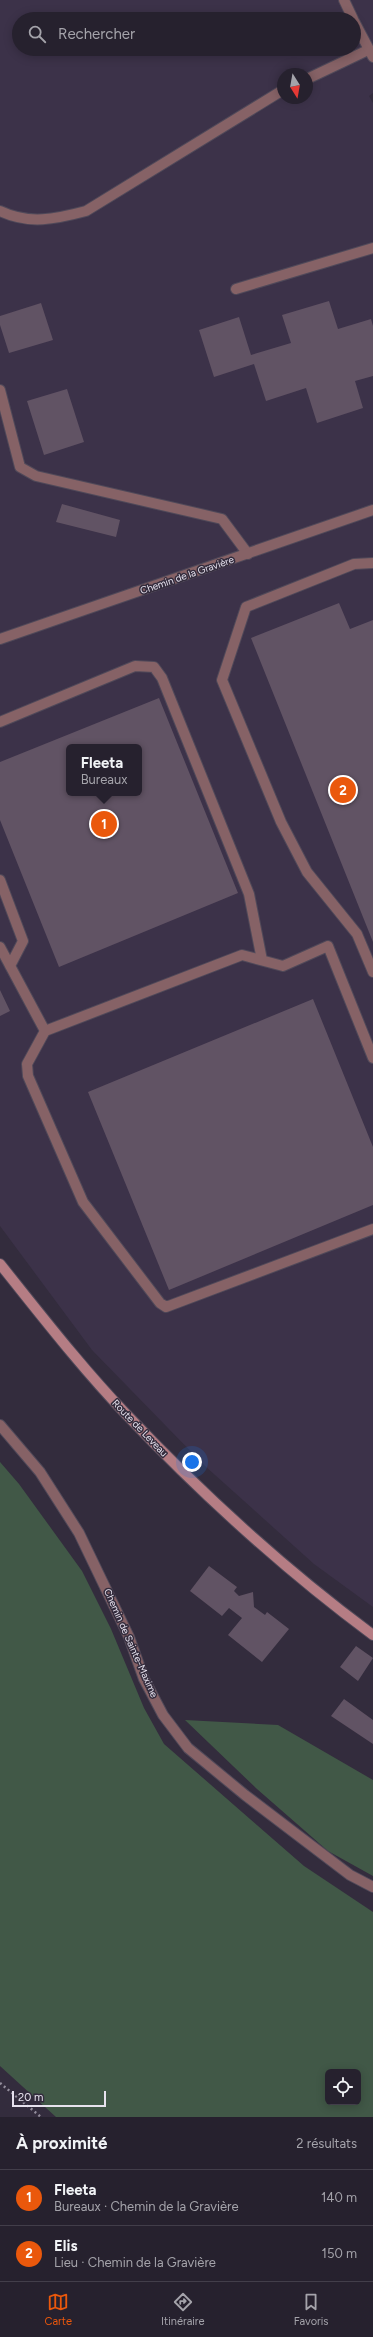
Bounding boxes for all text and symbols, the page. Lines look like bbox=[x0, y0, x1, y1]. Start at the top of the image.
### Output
search box bbox=[12, 12, 361, 56]
icon: search bbox=[26, 23, 48, 45]
text: Rechercher bbox=[58, 25, 135, 43]
north arrow bbox=[277, 68, 313, 104]
street label: Chemin de la Gravière bbox=[138, 553, 236, 597]
popup bbox=[66, 744, 142, 796]
text: Fleeta bbox=[81, 754, 123, 772]
text: Bureaux bbox=[81, 772, 127, 787]
pin: 2 bbox=[330, 775, 356, 805]
pin: 1 bbox=[91, 809, 117, 839]
street label: Route de Leveau bbox=[109, 1397, 171, 1459]
your location bbox=[182, 1452, 202, 1472]
street label: Chemin de Sainte-Maxime bbox=[101, 1586, 161, 1700]
map controls bbox=[325, 2069, 361, 2105]
button: locate bbox=[325, 2069, 361, 2105]
scale bar bbox=[12, 2089, 106, 2108]
text: 20 m bbox=[18, 2091, 43, 2104]
text: À proximité bbox=[16, 2133, 107, 2153]
text: 2 résultats bbox=[296, 2136, 357, 2151]
text: Fleeta bbox=[54, 2181, 97, 2199]
text: 1 bbox=[26, 2190, 32, 2205]
text: 140 m bbox=[321, 2190, 357, 2205]
text: Bureaux · Chemin de la Gravière bbox=[54, 2199, 239, 2214]
text: Elis bbox=[54, 2237, 77, 2255]
text: 2 bbox=[25, 2246, 33, 2261]
text: 150 m bbox=[322, 2246, 357, 2261]
text: Lieu · Chemin de la Gravière bbox=[54, 2255, 216, 2270]
tab: Carte bbox=[45, 2291, 72, 2328]
tab: Itinéraire bbox=[161, 2291, 205, 2328]
tab: Favoris bbox=[294, 2291, 328, 2328]

